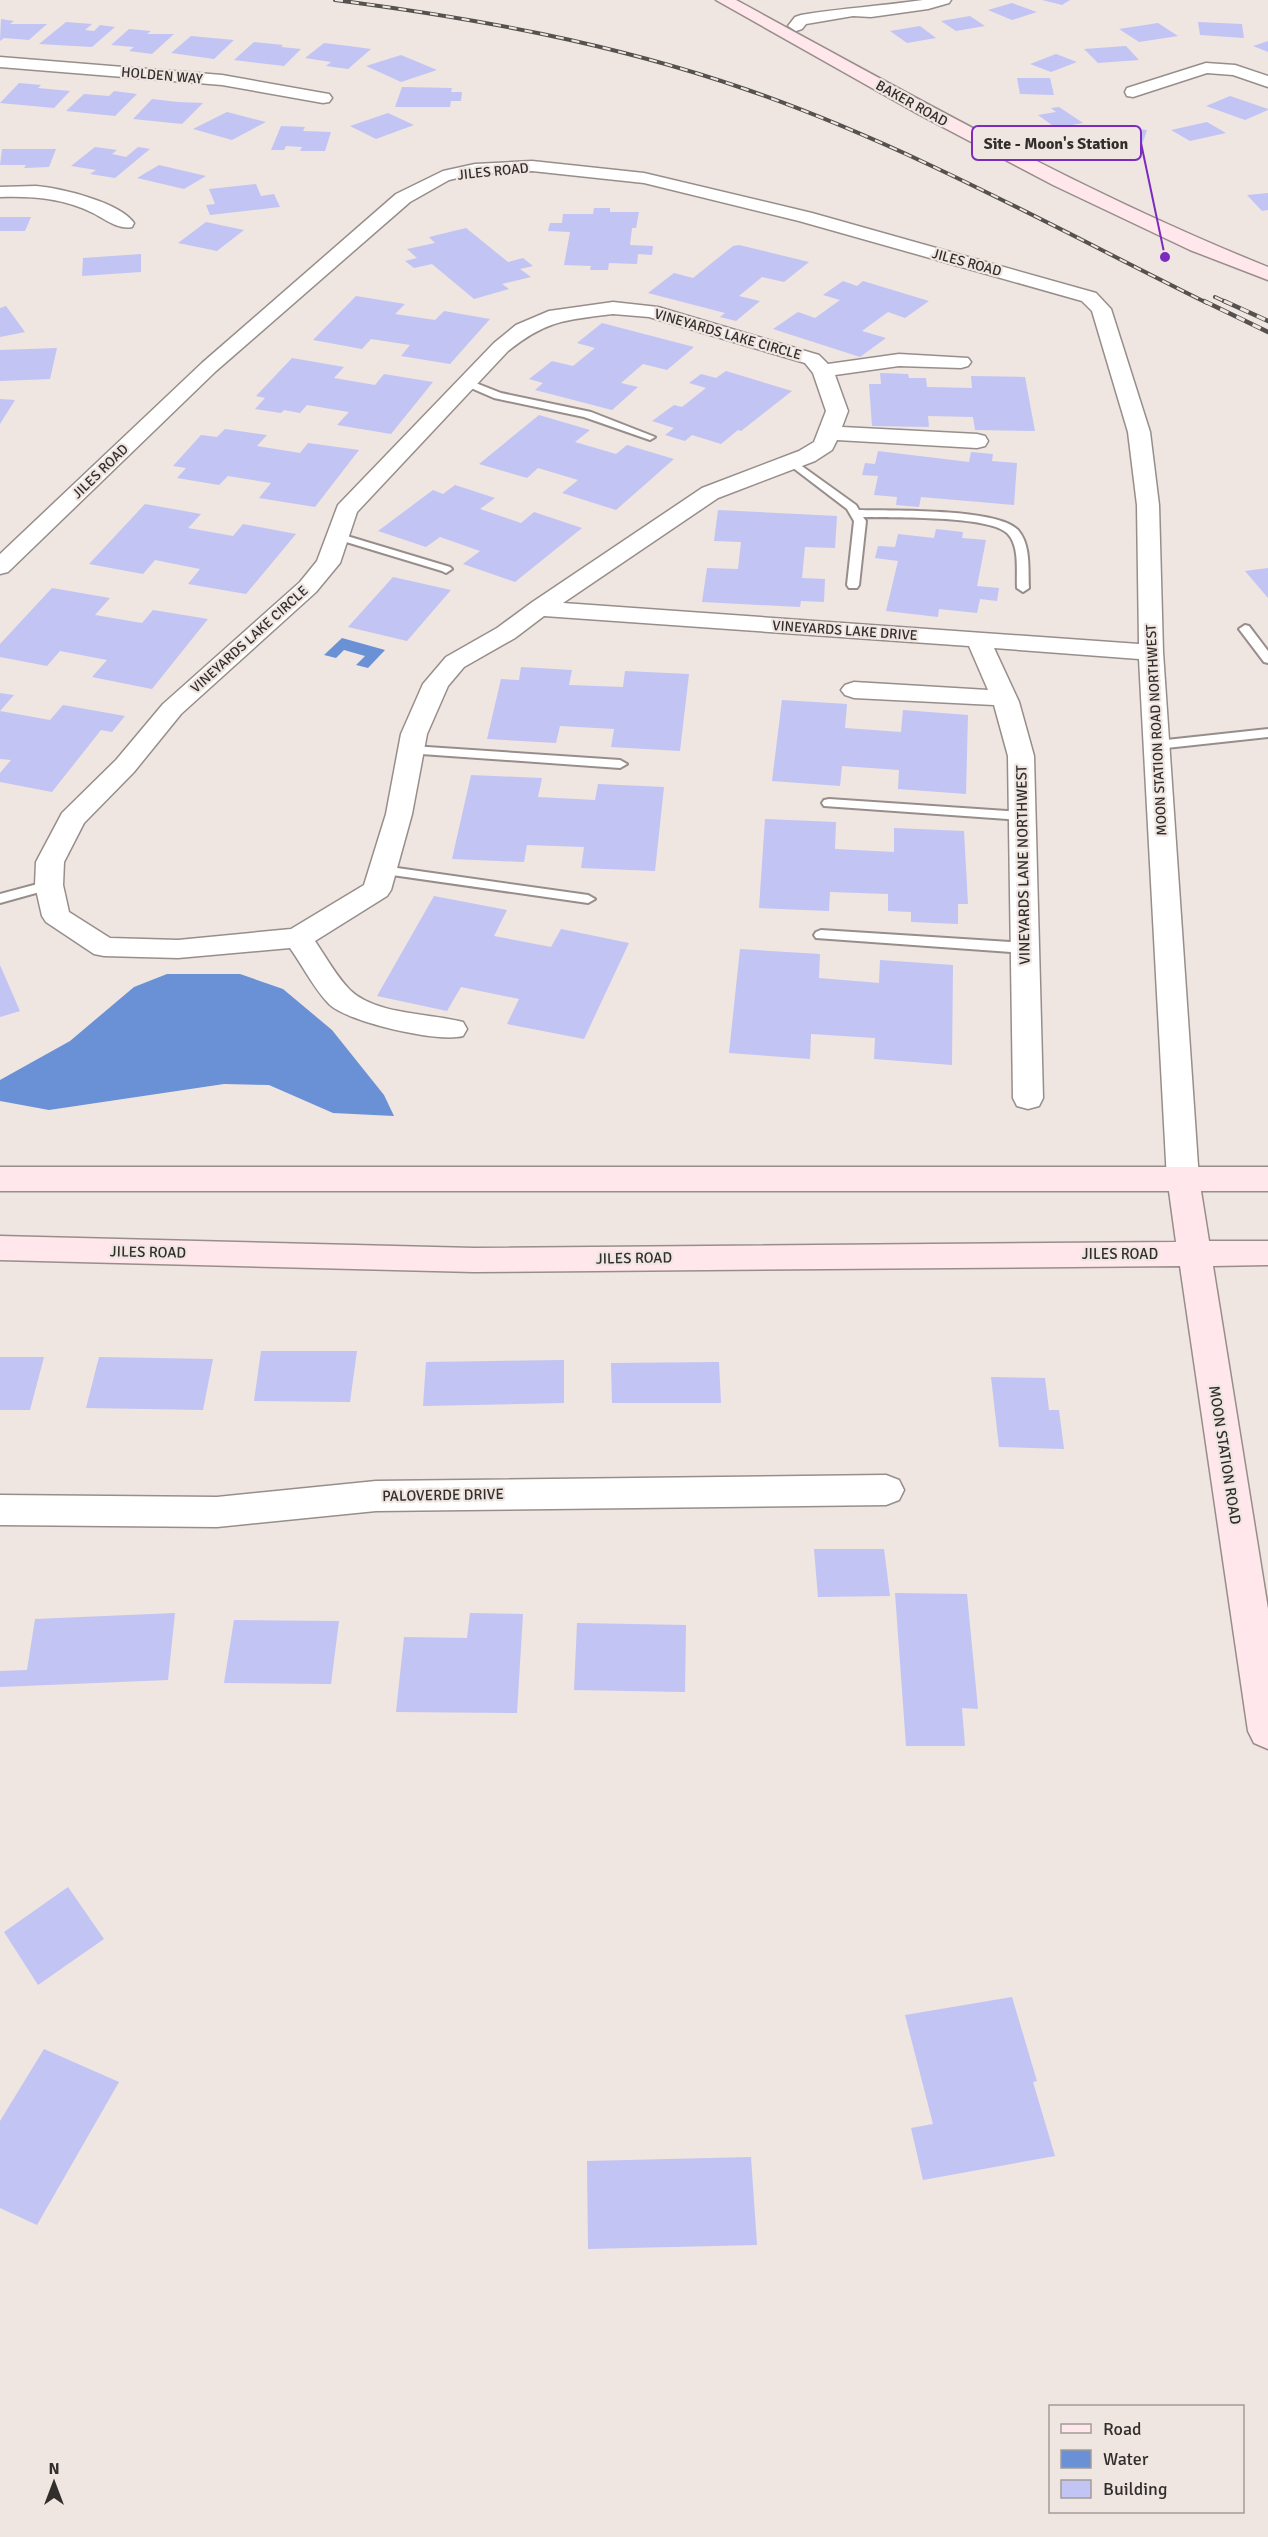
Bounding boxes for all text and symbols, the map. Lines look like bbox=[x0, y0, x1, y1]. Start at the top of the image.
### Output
street label: HOLDEN WAY bbox=[120, 63, 203, 88]
street label: BAKER ROAD bbox=[873, 77, 951, 130]
callout: Site - Moon's Station bbox=[972, 126, 1141, 160]
text: Site - Moon's Station bbox=[984, 134, 1128, 154]
street label: JILES ROAD bbox=[457, 159, 529, 184]
street label: JILES ROAD bbox=[930, 245, 1003, 280]
street label: VINEYARDS LAKE CIRCLE bbox=[652, 305, 803, 364]
street label: JILES ROAD bbox=[69, 441, 132, 502]
street label: VINEYARDS LAKE CIRCLE bbox=[187, 582, 312, 697]
street label: VINEYARDS LAKE DRIVE bbox=[772, 617, 918, 644]
street label: MOON STATION ROAD NORTHWEST bbox=[1142, 624, 1171, 836]
street label: VINEYARDS LANE NORTHWEST bbox=[1012, 764, 1034, 965]
street label: JILES ROAD bbox=[110, 1242, 186, 1262]
street label: JILES ROAD bbox=[1082, 1245, 1158, 1263]
street label: JILES ROAD bbox=[596, 1248, 672, 1268]
street label: MOON STATION ROAD bbox=[1205, 1384, 1245, 1526]
street label: PALOVERDE DRIVE bbox=[382, 1485, 504, 1505]
legend bbox=[1049, 2405, 1244, 2513]
text: Road bbox=[1103, 2418, 1142, 2440]
text: Water bbox=[1103, 2448, 1149, 2470]
north arrow bbox=[24, 2453, 84, 2513]
text: N bbox=[48, 2459, 60, 2479]
text: Building bbox=[1103, 2478, 1167, 2500]

